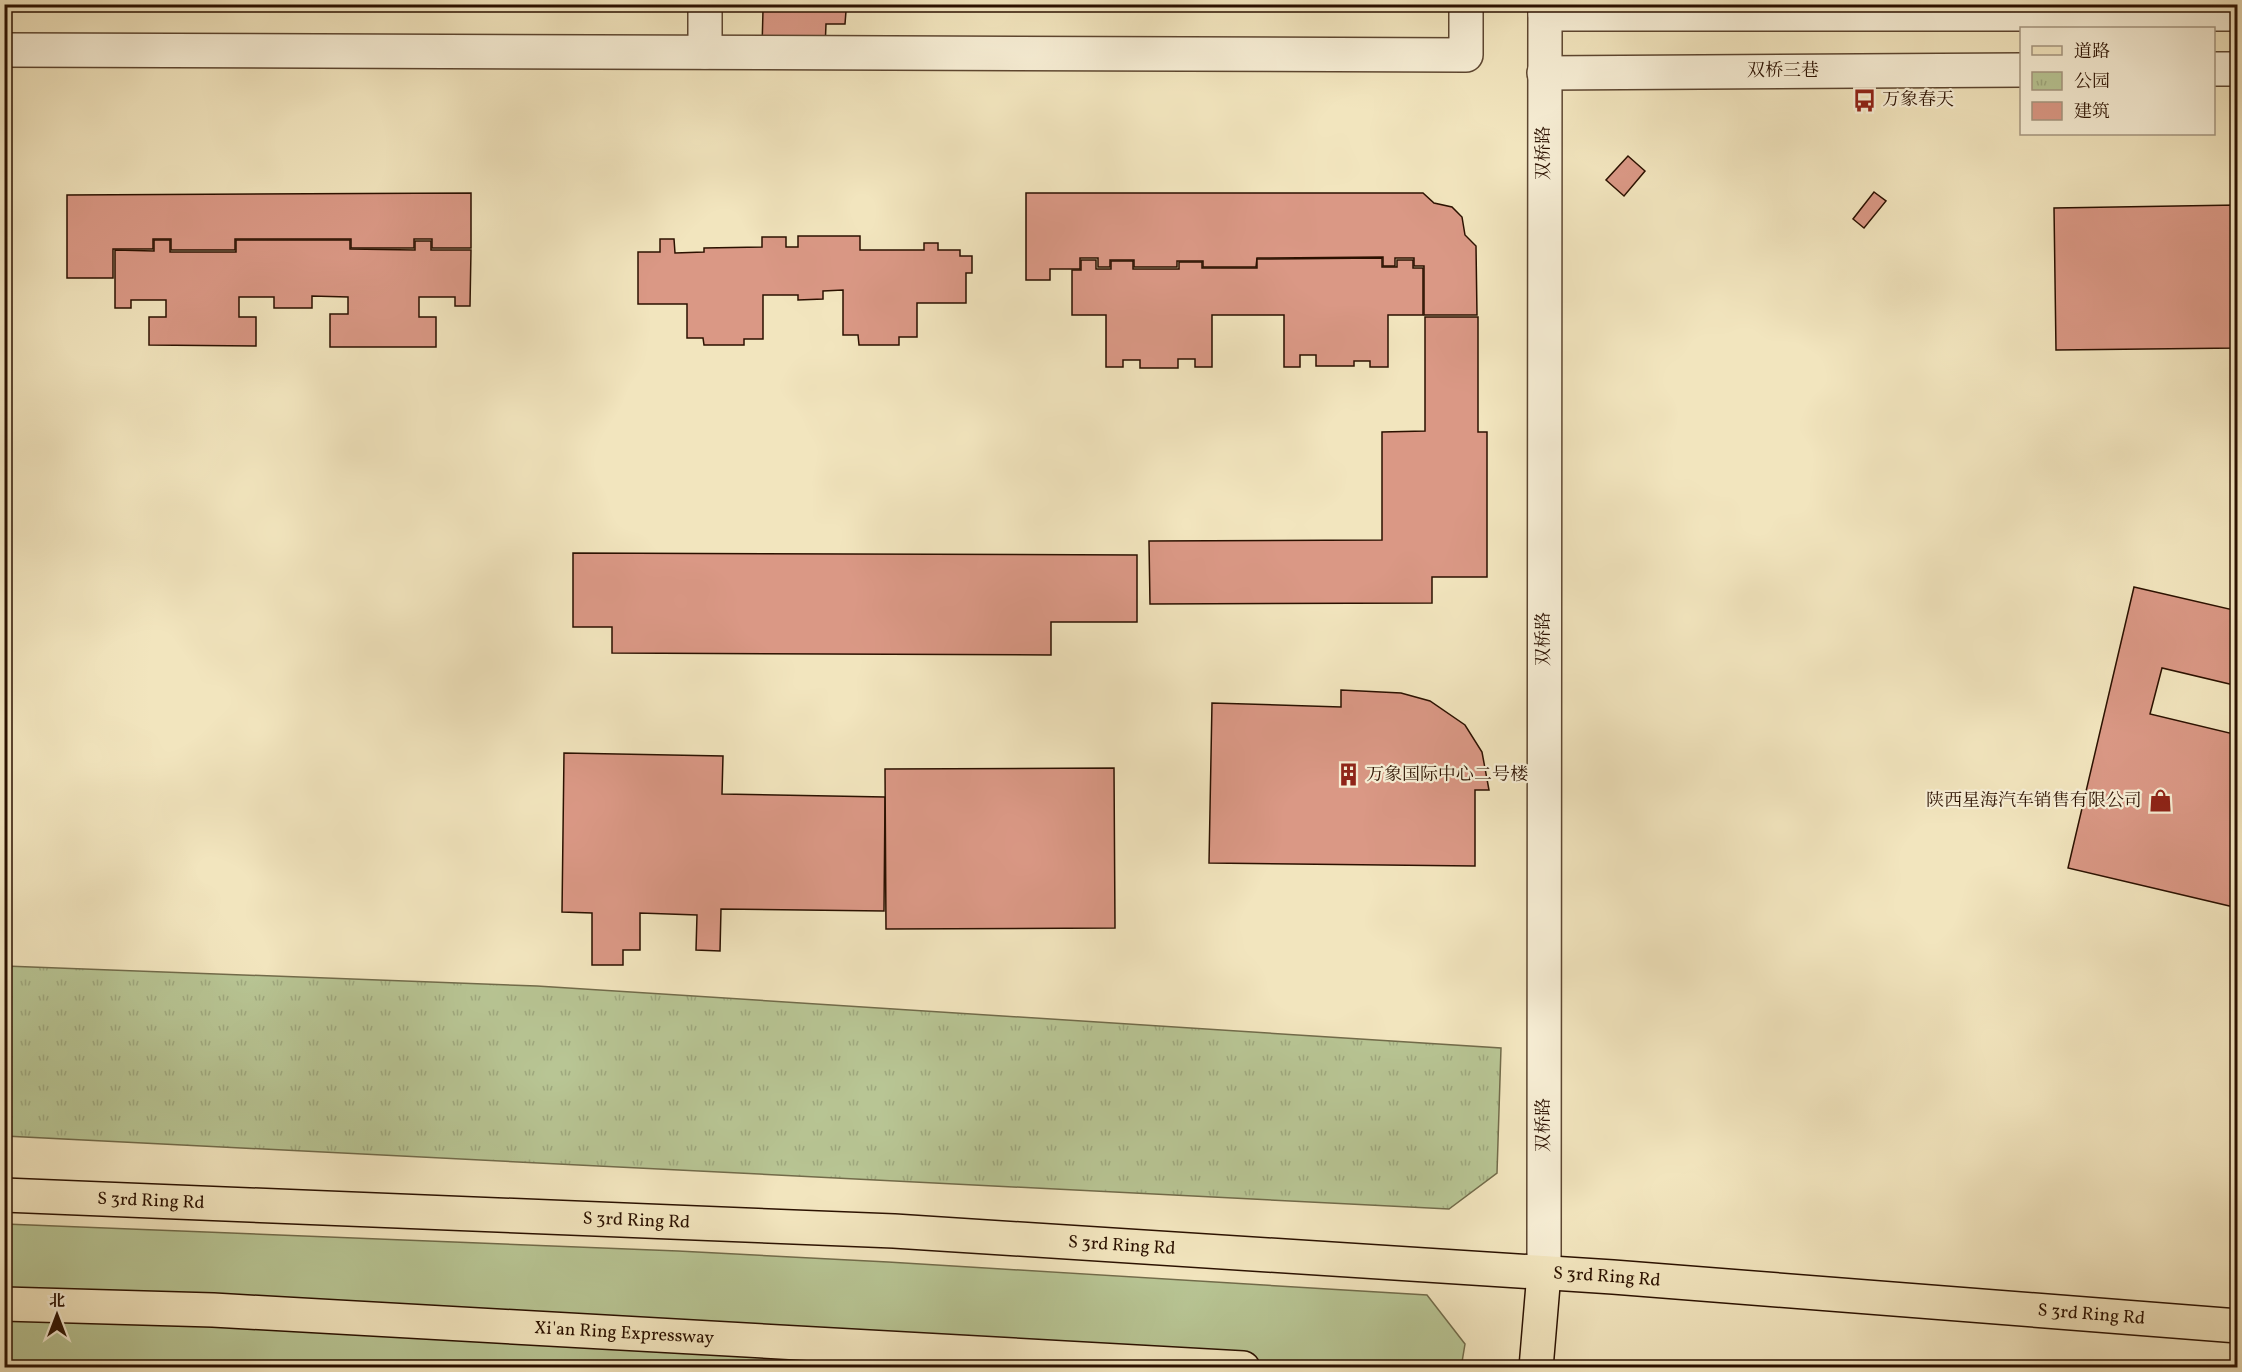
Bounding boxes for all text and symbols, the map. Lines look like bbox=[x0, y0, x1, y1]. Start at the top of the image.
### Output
legend bbox=[2020, 27, 2215, 135]
text: 道路 bbox=[2074, 40, 2110, 65]
street label: 双桥三巷 bbox=[1747, 59, 1819, 84]
text: 公园 bbox=[2074, 70, 2110, 95]
bus stop icon: 万象春天 bbox=[1851, 87, 1877, 113]
place label: 万象春天 bbox=[1882, 88, 1954, 113]
text: 建筑 bbox=[2074, 100, 2110, 125]
street label: 双桥路 bbox=[1532, 126, 1557, 180]
street label: 双桥路 bbox=[1532, 612, 1557, 666]
building icon: 万象国际中心二号楼 bbox=[1335, 762, 1361, 788]
place label: 万象国际中心二号楼 bbox=[1366, 763, 1528, 788]
shop icon: 陕西星海汽车销售有限公司 bbox=[2147, 788, 2173, 814]
place label: 陕西星海汽车销售有限公司 bbox=[1926, 789, 2142, 814]
street label: 双桥路 bbox=[1532, 1098, 1557, 1152]
street label: S 3rd Ring Rd bbox=[97, 1186, 205, 1216]
street label: S 3rd Ring Rd bbox=[582, 1206, 691, 1235]
street label: S 3rd Ring Rd bbox=[1067, 1230, 1176, 1261]
street label: S 3rd Ring Rd bbox=[1552, 1261, 1661, 1293]
north arrow bbox=[27, 1285, 87, 1345]
text: 北 bbox=[49, 1291, 65, 1313]
street label: S 3rd Ring Rd bbox=[2037, 1298, 2146, 1331]
street label: Xi'an Ring Expressway bbox=[534, 1316, 715, 1351]

